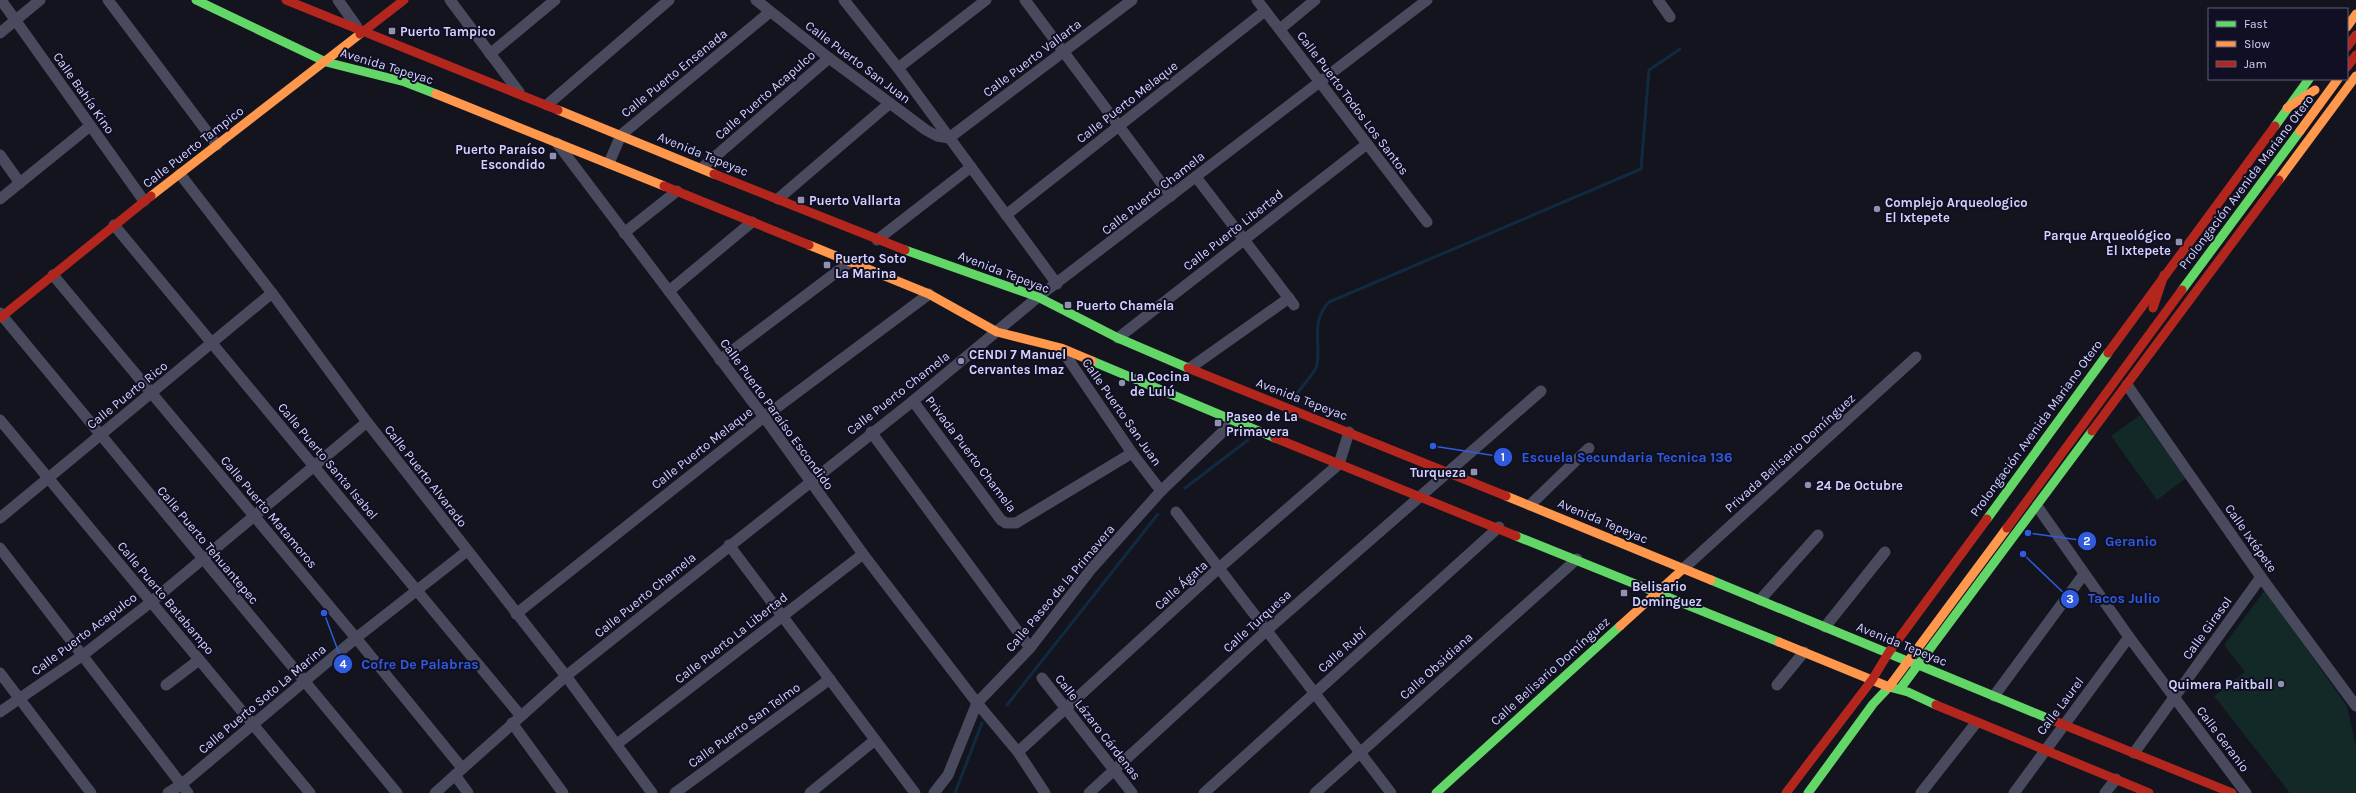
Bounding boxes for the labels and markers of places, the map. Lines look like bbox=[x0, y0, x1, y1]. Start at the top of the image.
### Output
place label: Puerto Tampico bbox=[400, 24, 496, 39]
marker: Puerto Tampico bbox=[387, 26, 397, 36]
place label: Puerto Paraíso Escondido bbox=[455, 142, 545, 172]
marker: Puerto Paraíso Escondido bbox=[548, 151, 558, 161]
place label: Puerto Vallarta bbox=[809, 193, 901, 208]
marker: Puerto Vallarta bbox=[796, 195, 806, 205]
place label: Complejo Arqueologico El Ixtepete bbox=[1885, 195, 2028, 225]
marker: Complejo Arqueologico El Ixtepete bbox=[1872, 204, 1882, 214]
place label: Parque Arqueológico El Ixtepete bbox=[2044, 228, 2171, 258]
marker: Parque Arqueológico El Ixtepete bbox=[2174, 237, 2184, 247]
place label: Puerto Soto La Marina bbox=[835, 251, 907, 281]
marker: Puerto Soto La Marina bbox=[822, 260, 832, 270]
place label: Puerto Chamela bbox=[1076, 298, 1174, 313]
marker: Puerto Chamela bbox=[1063, 300, 1073, 310]
place label: CENDI 7 Manuel Cervantes Imaz bbox=[969, 347, 1066, 377]
marker: CENDI 7 Manuel Cervantes Imaz bbox=[956, 356, 966, 366]
place label: La Cocina de Lulú bbox=[1130, 369, 1190, 399]
marker: La Cocina de Lulú bbox=[1117, 378, 1127, 388]
place label: Paseo de La Primavera bbox=[1226, 409, 1298, 439]
marker: Paseo de La Primavera bbox=[1213, 418, 1223, 428]
callout: Escuela Secundaria Tecnica 136 bbox=[1493, 444, 1740, 470]
place label: Turqueza bbox=[1410, 465, 1466, 481]
marker: Turqueza bbox=[1469, 467, 1479, 477]
place label: 24 De Octubre bbox=[1816, 478, 1903, 493]
marker: 24 De Octubre bbox=[1803, 480, 1813, 490]
callout: Geranio bbox=[2077, 528, 2165, 554]
place label: Belisario Dominguez bbox=[1632, 579, 1702, 609]
callout: Tacos Julio bbox=[2060, 586, 2168, 612]
marker: Belisario Dominguez bbox=[1619, 588, 1629, 598]
callout: Cofre De Palabras bbox=[333, 651, 487, 677]
place label: Quimera Paitball bbox=[2168, 677, 2273, 692]
marker: Quimera Paitball bbox=[2276, 679, 2286, 689]

